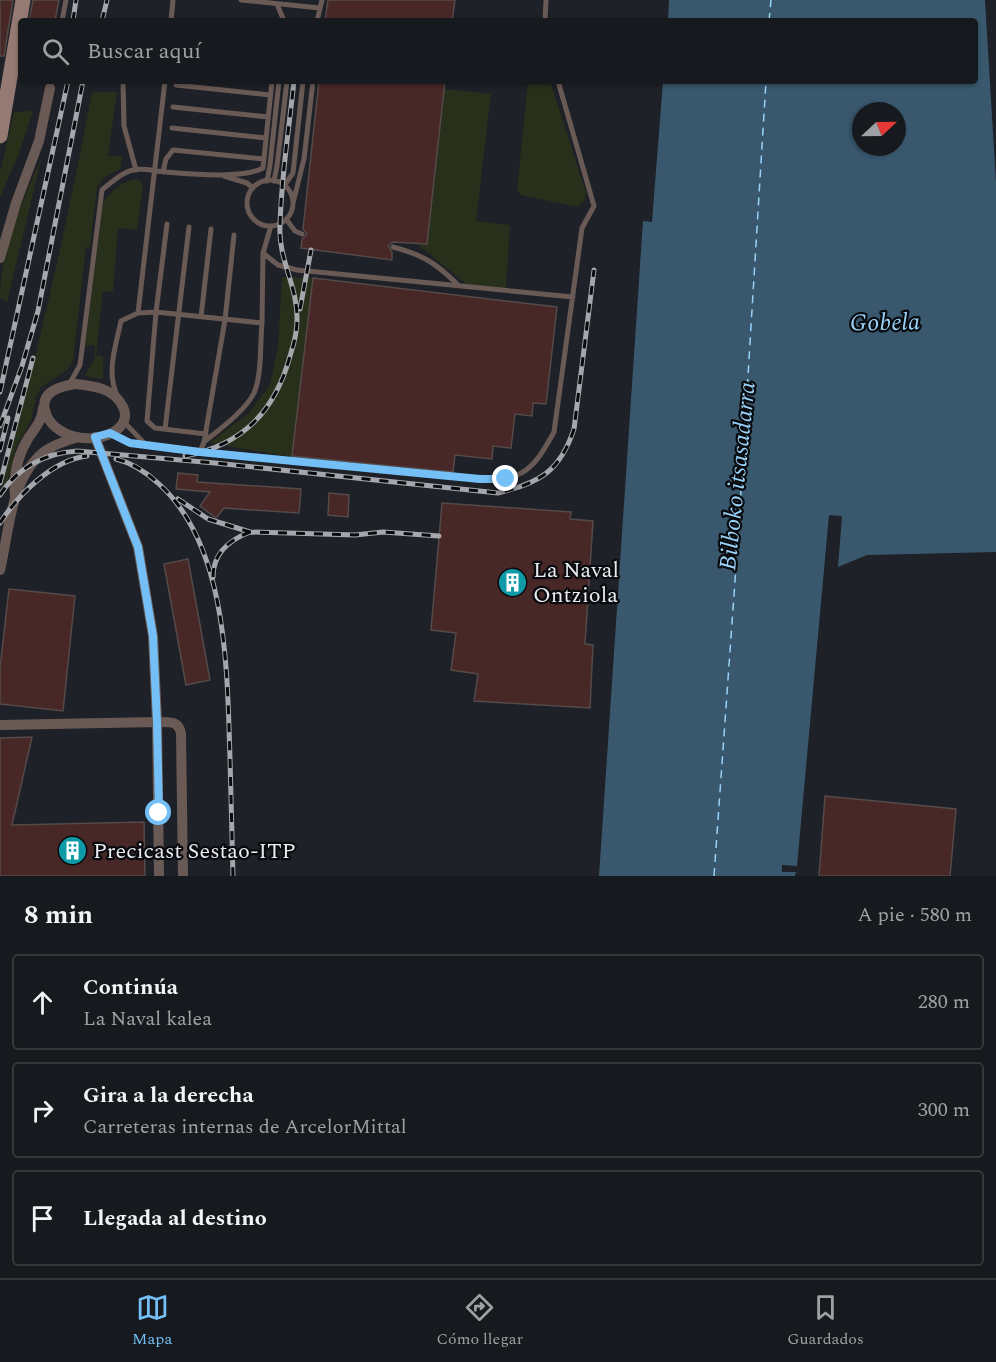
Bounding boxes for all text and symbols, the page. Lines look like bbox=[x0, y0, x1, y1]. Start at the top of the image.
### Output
search box bbox=[18, 18, 978, 84]
icon: search bbox=[39, 35, 72, 68]
text: Buscar aquí bbox=[87, 35, 201, 68]
north arrow bbox=[852, 102, 906, 156]
water label: Gobela bbox=[850, 304, 920, 342]
water label: Bilboko itsasadarra bbox=[710, 380, 766, 572]
route end bbox=[492, 465, 518, 491]
place label: La Naval Ontziola bbox=[533, 554, 619, 612]
building icon: La Naval Ontziola bbox=[496, 567, 528, 599]
route start bbox=[145, 799, 171, 825]
building icon: Precicast Sestao-ITP bbox=[56, 835, 88, 867]
place label: Precicast Sestao-ITP bbox=[93, 835, 296, 868]
text: 8 min bbox=[24, 895, 93, 935]
text: A pie · 580 m bbox=[858, 900, 972, 930]
text: Continúa bbox=[83, 971, 178, 1004]
icon: ahead bbox=[26, 986, 59, 1019]
text: 280 m bbox=[918, 987, 970, 1017]
text: La Naval kalea bbox=[83, 1004, 212, 1034]
text: Gira a la derecha bbox=[83, 1079, 254, 1112]
icon: right bbox=[26, 1094, 59, 1127]
text: 300 m bbox=[918, 1095, 970, 1125]
text: Carreteras internas de ArcelorMittal bbox=[83, 1112, 407, 1142]
icon: arrive bbox=[26, 1202, 59, 1235]
text: Llegada al destino bbox=[83, 1202, 267, 1235]
tab: Mapa bbox=[132, 1291, 172, 1351]
tab: Cómo llegar bbox=[436, 1291, 523, 1351]
tab: Guardados bbox=[787, 1291, 864, 1351]

